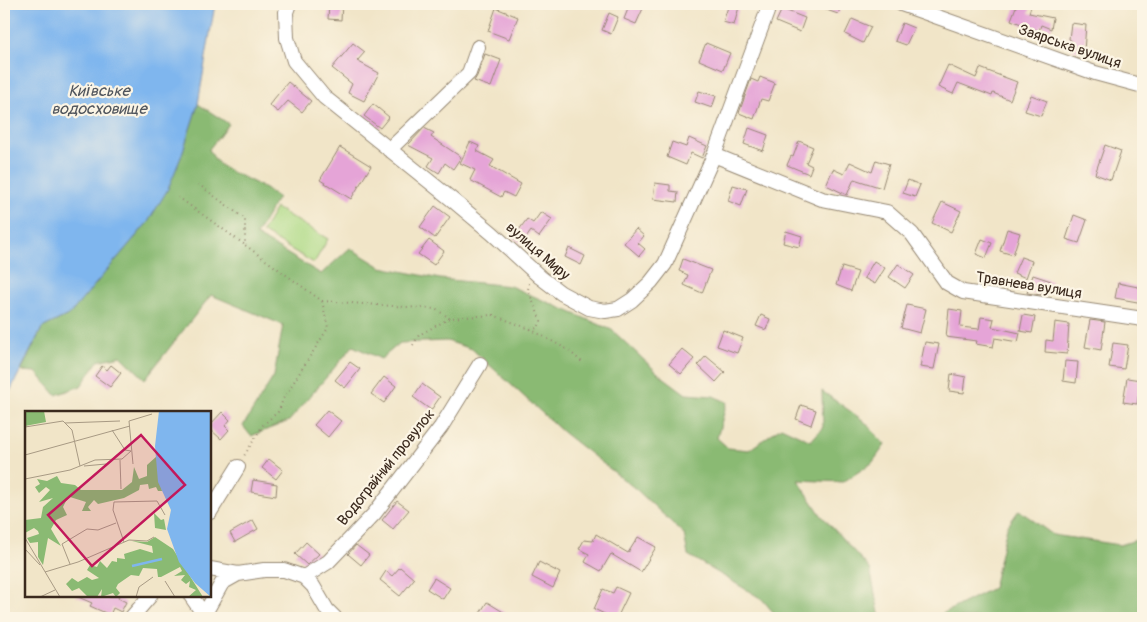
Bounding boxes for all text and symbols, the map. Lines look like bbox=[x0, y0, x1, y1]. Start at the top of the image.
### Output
street label: Заярська вулиця bbox=[1016, 20, 1124, 73]
water label: Київське водосховище bbox=[51, 81, 149, 119]
street label: вулиця Миру bbox=[502, 218, 574, 285]
street label: Травнева вулиця bbox=[975, 268, 1083, 303]
street label: Водограйний провулок bbox=[333, 405, 440, 530]
inset map bbox=[25, 411, 211, 597]

